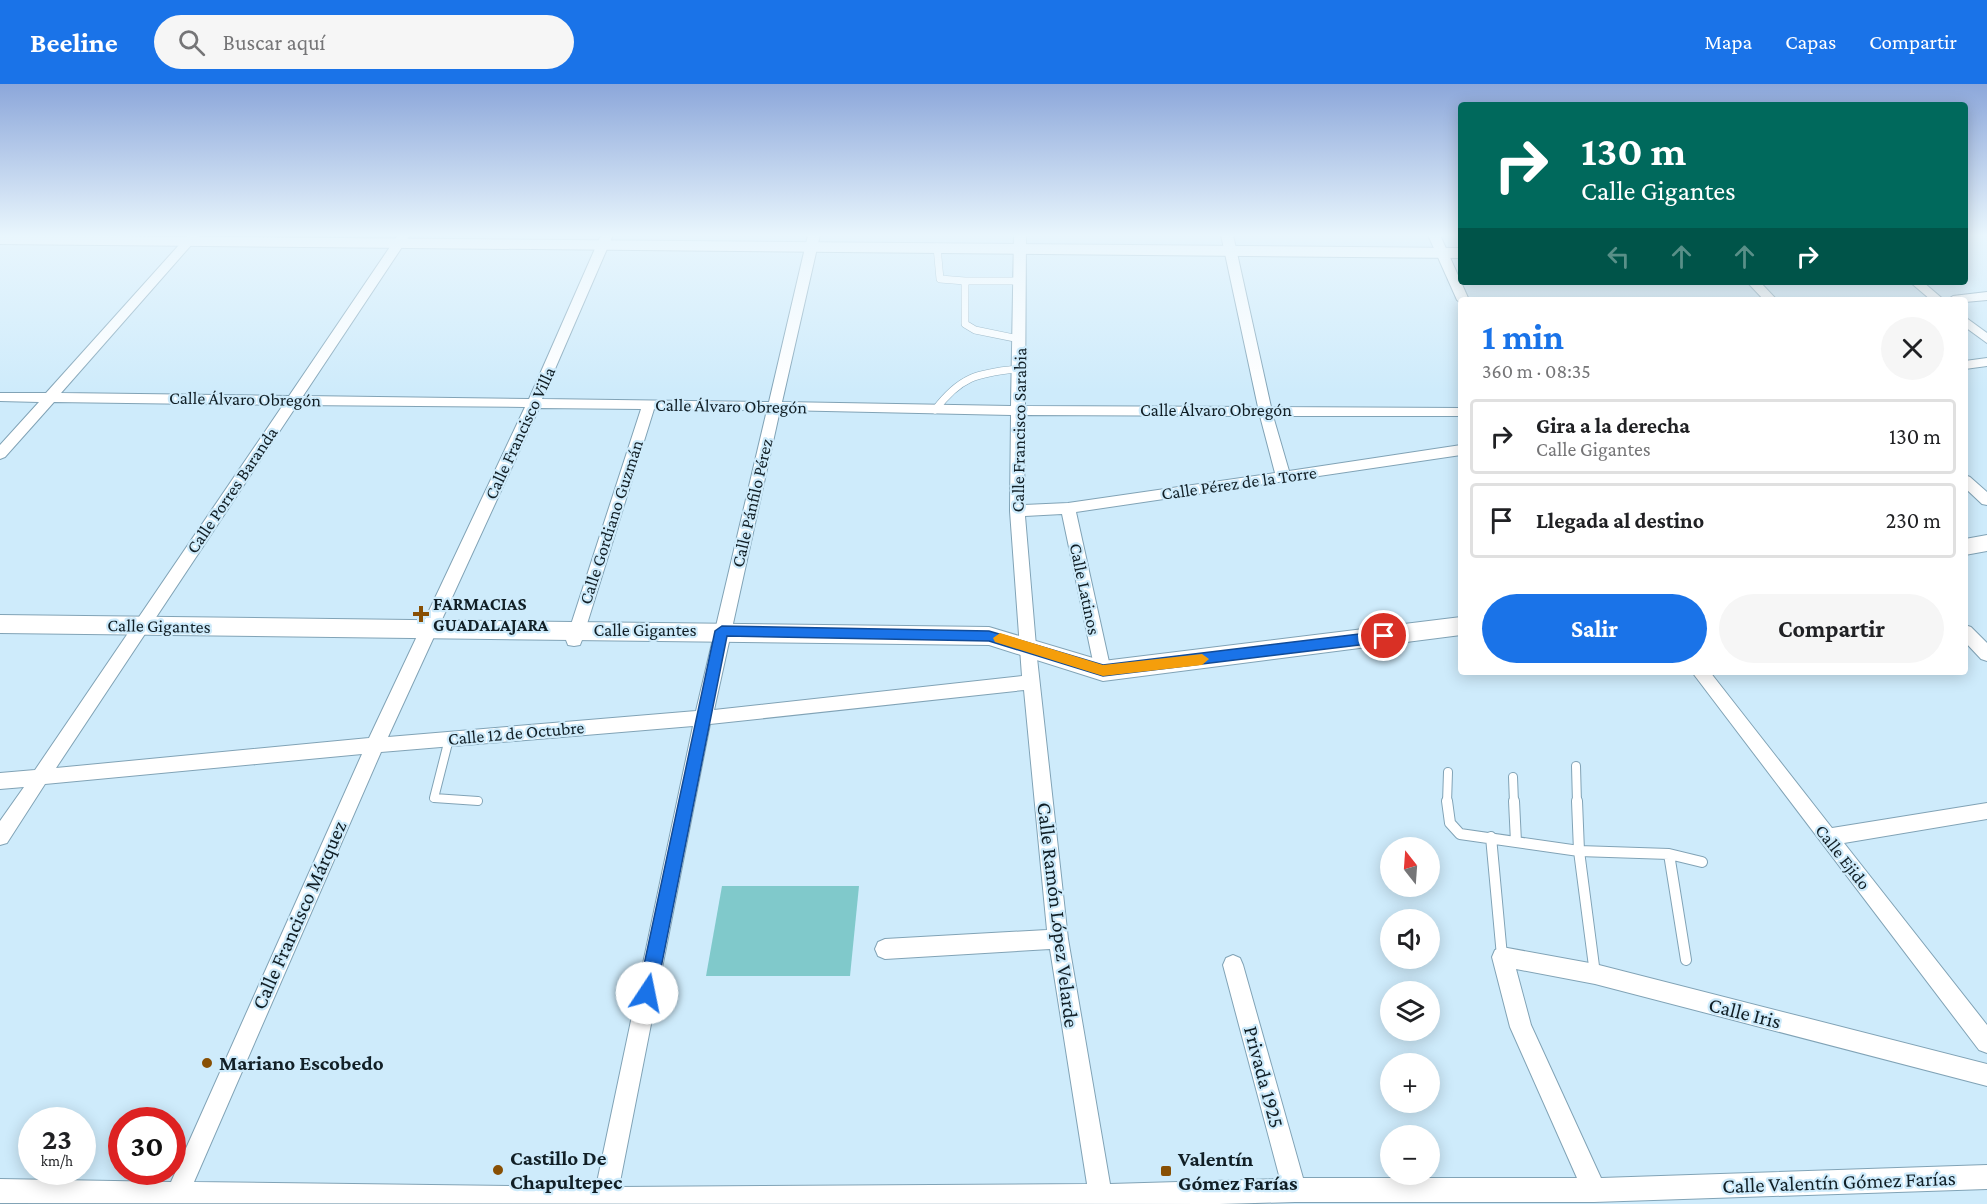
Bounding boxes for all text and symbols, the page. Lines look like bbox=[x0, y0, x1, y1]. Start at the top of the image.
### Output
search box bbox=[154, 15, 574, 69]
icon: search bbox=[175, 26, 208, 59]
text: Beeline bbox=[30, 27, 118, 58]
text: Buscar aquí bbox=[223, 30, 325, 55]
text: Mapa bbox=[1704, 30, 1752, 54]
text: Capas bbox=[1785, 30, 1836, 54]
text: Compartir bbox=[1869, 30, 1957, 54]
icon: right bbox=[1482, 126, 1560, 204]
text: 130 m bbox=[1581, 127, 1686, 174]
text: Calle Gigantes bbox=[1581, 176, 1736, 206]
icon: left bbox=[1602, 240, 1635, 273]
icon: ahead bbox=[1665, 240, 1698, 273]
icon: ahead bbox=[1728, 240, 1761, 273]
icon: right bbox=[1791, 240, 1824, 273]
text: 1 min bbox=[1482, 317, 1564, 357]
button: close bbox=[1881, 317, 1944, 380]
street label: Calle Francisco Sarabia bbox=[1008, 347, 1030, 513]
text: 360 m · 08:35 bbox=[1482, 360, 1591, 382]
street label: Calle Francisco Villa bbox=[481, 364, 559, 502]
street label: Calle Álvaro Obregón bbox=[169, 388, 321, 410]
street label: Calle Álvaro Obregón bbox=[655, 395, 807, 417]
street label: Calle Álvaro Obregón bbox=[1140, 400, 1292, 420]
text: Gira a la derecha bbox=[1536, 413, 1690, 438]
icon: right bbox=[1485, 420, 1518, 453]
street label: Calle Porres Baranda bbox=[182, 423, 282, 557]
text: 130 m bbox=[1889, 424, 1941, 449]
street label: Calle Pánfilo Pérez bbox=[728, 436, 777, 569]
street label: Calle Gordiano Guzmán bbox=[575, 437, 647, 607]
text: Calle Gigantes bbox=[1536, 438, 1651, 460]
street label: Calle Pérez de la Torre bbox=[1160, 462, 1318, 504]
icon: arrive bbox=[1485, 504, 1518, 537]
text: Llegada al destino bbox=[1536, 508, 1704, 533]
text: 230 m bbox=[1886, 508, 1941, 533]
street label: Calle Latinos bbox=[1066, 541, 1104, 637]
place label: FARMACIAS GUADALAJARA bbox=[433, 594, 549, 635]
button: Salir bbox=[1482, 594, 1707, 663]
button: Compartir bbox=[1719, 594, 1944, 663]
marker: FARMACIAS GUADALAJARA bbox=[414, 607, 428, 621]
pin bbox=[1358, 610, 1409, 661]
street label: Calle Gigantes bbox=[107, 615, 211, 637]
icon: arrive bbox=[1367, 619, 1400, 652]
street label: Calle Gigantes bbox=[593, 620, 697, 640]
street label: Calle 12 de Octubre bbox=[447, 717, 585, 749]
street label: Calle Ramón López Velarde bbox=[1032, 801, 1084, 1029]
street label: Calle Francisco Márquez bbox=[247, 817, 352, 1013]
street label: Calle Ejido bbox=[1811, 821, 1875, 894]
north arrow bbox=[1380, 837, 1440, 897]
map controls bbox=[1380, 837, 1440, 1185]
button: sound bbox=[1380, 909, 1440, 969]
position arrow bbox=[615, 961, 679, 1025]
button: layers bbox=[1380, 981, 1440, 1041]
street label: Calle Iris bbox=[1706, 992, 1784, 1034]
street label: Privada 1925 bbox=[1239, 1023, 1289, 1131]
place label: Mariano Escobedo bbox=[219, 1051, 384, 1075]
button: + bbox=[1380, 1053, 1440, 1113]
marker: Mariano Escobedo bbox=[200, 1056, 214, 1070]
speed limit sign: 30 bbox=[108, 1107, 186, 1185]
text: 23 bbox=[42, 1122, 72, 1155]
button: − bbox=[1380, 1125, 1440, 1185]
place label: Castillo De Chapultepec bbox=[510, 1146, 623, 1194]
place label: Valentín Gómez Farías bbox=[1177, 1147, 1298, 1195]
text: km/h bbox=[41, 1153, 73, 1169]
marker: Castillo De Chapultepec bbox=[491, 1163, 505, 1177]
marker: Valentín Gómez Farías bbox=[1159, 1164, 1173, 1178]
street label: Calle Valentín Gómez Farías bbox=[1722, 1166, 1956, 1198]

